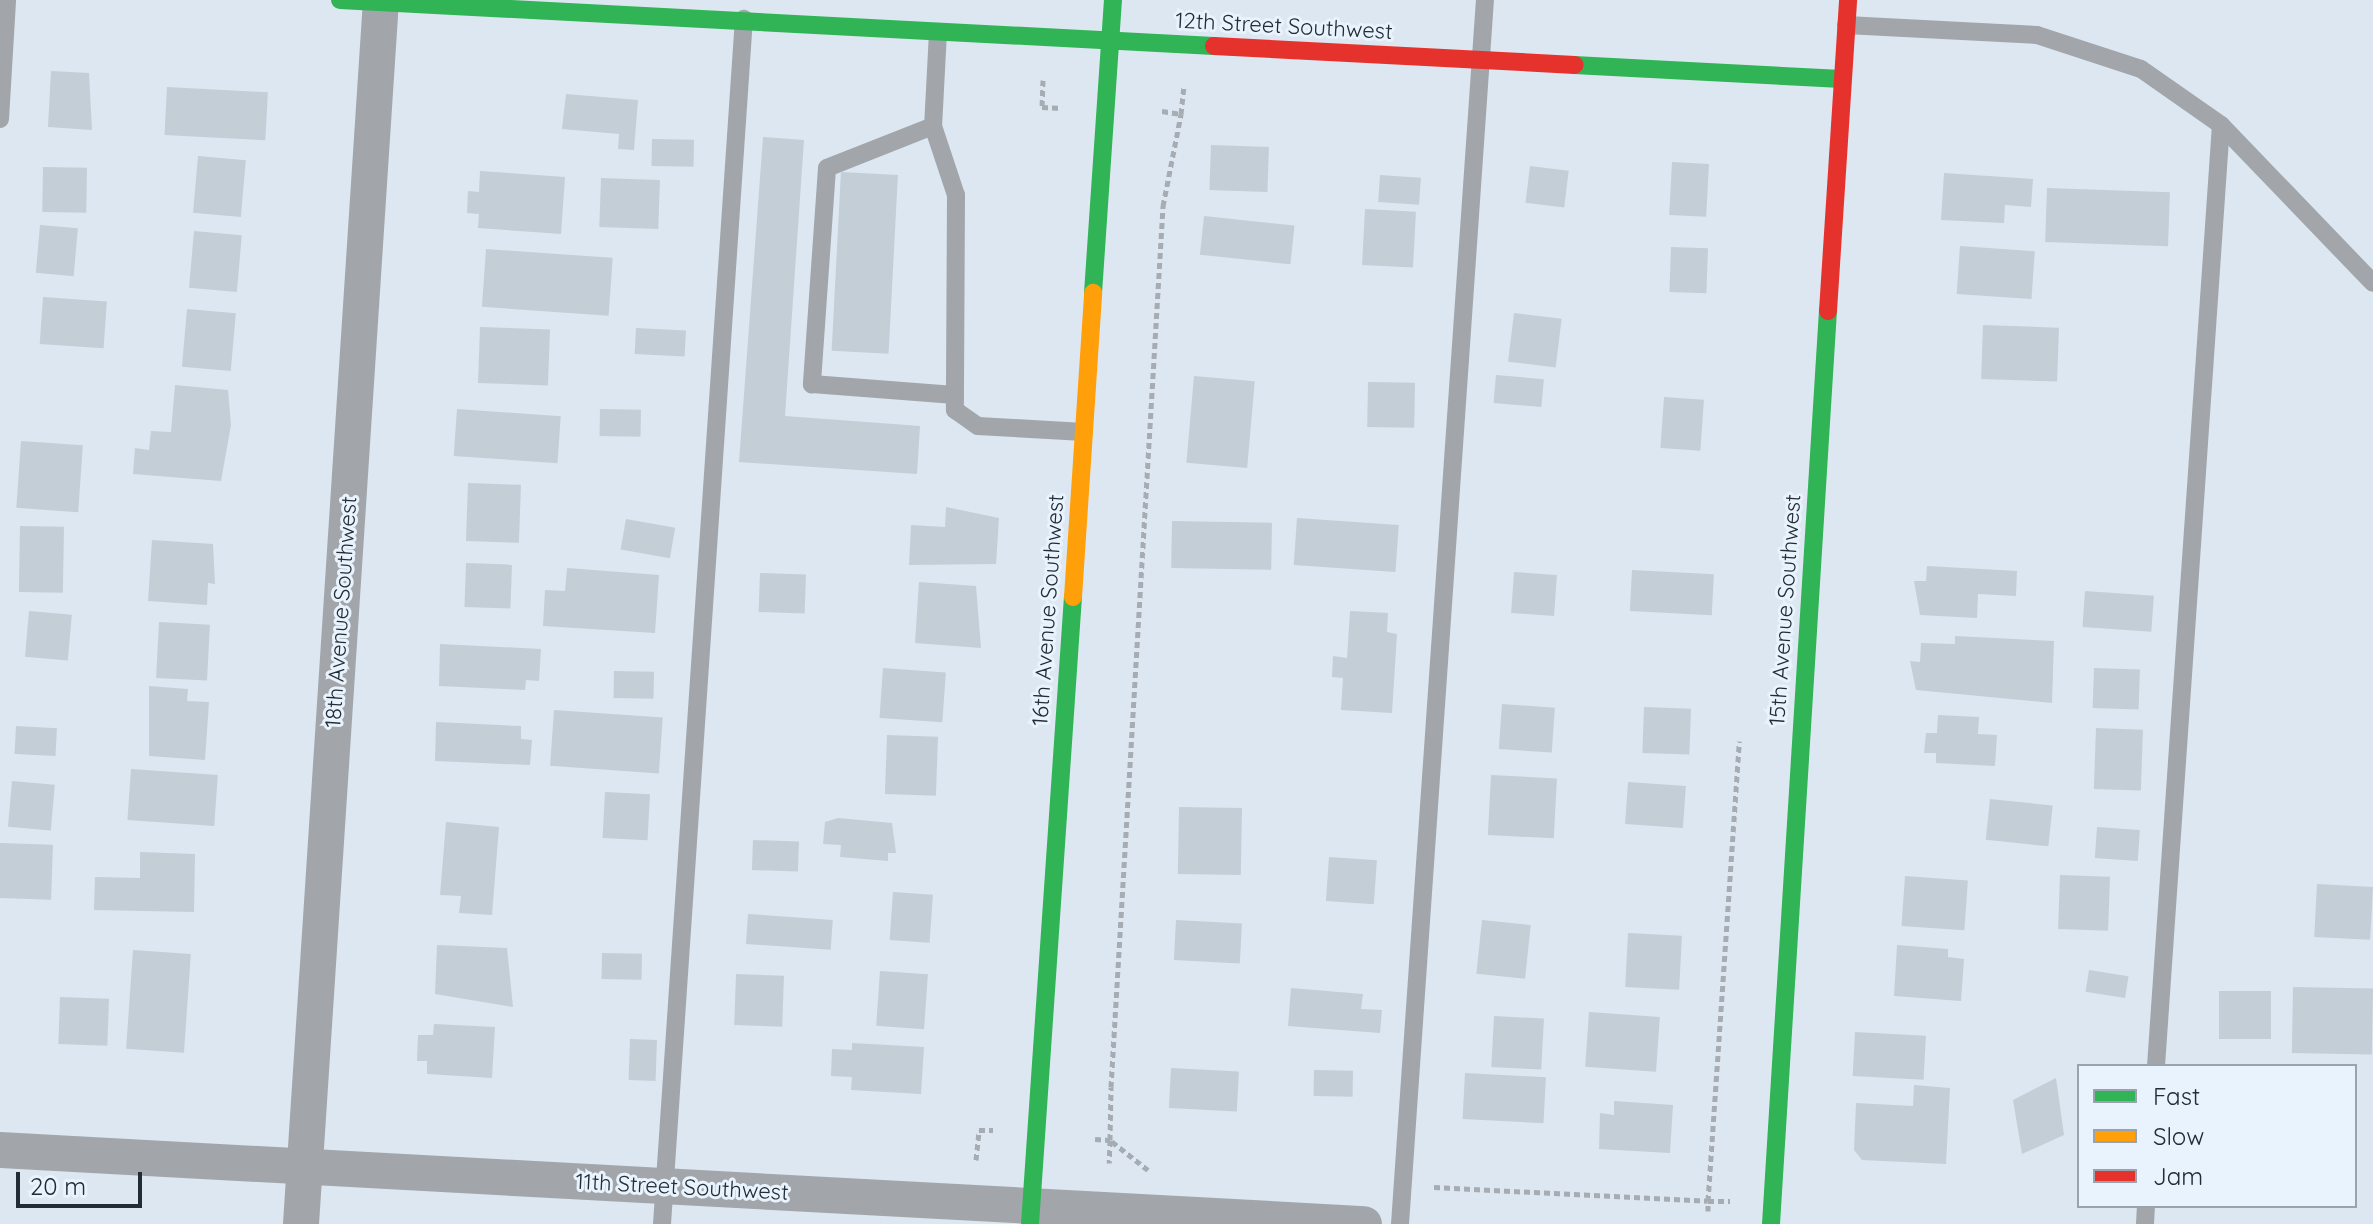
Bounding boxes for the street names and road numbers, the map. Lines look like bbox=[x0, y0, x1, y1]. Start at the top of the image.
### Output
street label: 12th Street Southwest bbox=[1175, 7, 1393, 45]
street label: 16th Avenue Southwest bbox=[1027, 493, 1069, 727]
street label: 15th Avenue Southwest bbox=[1764, 493, 1806, 727]
street label: 18th Avenue Southwest bbox=[320, 495, 362, 729]
street label: 11th Street Southwest bbox=[575, 1168, 789, 1206]

